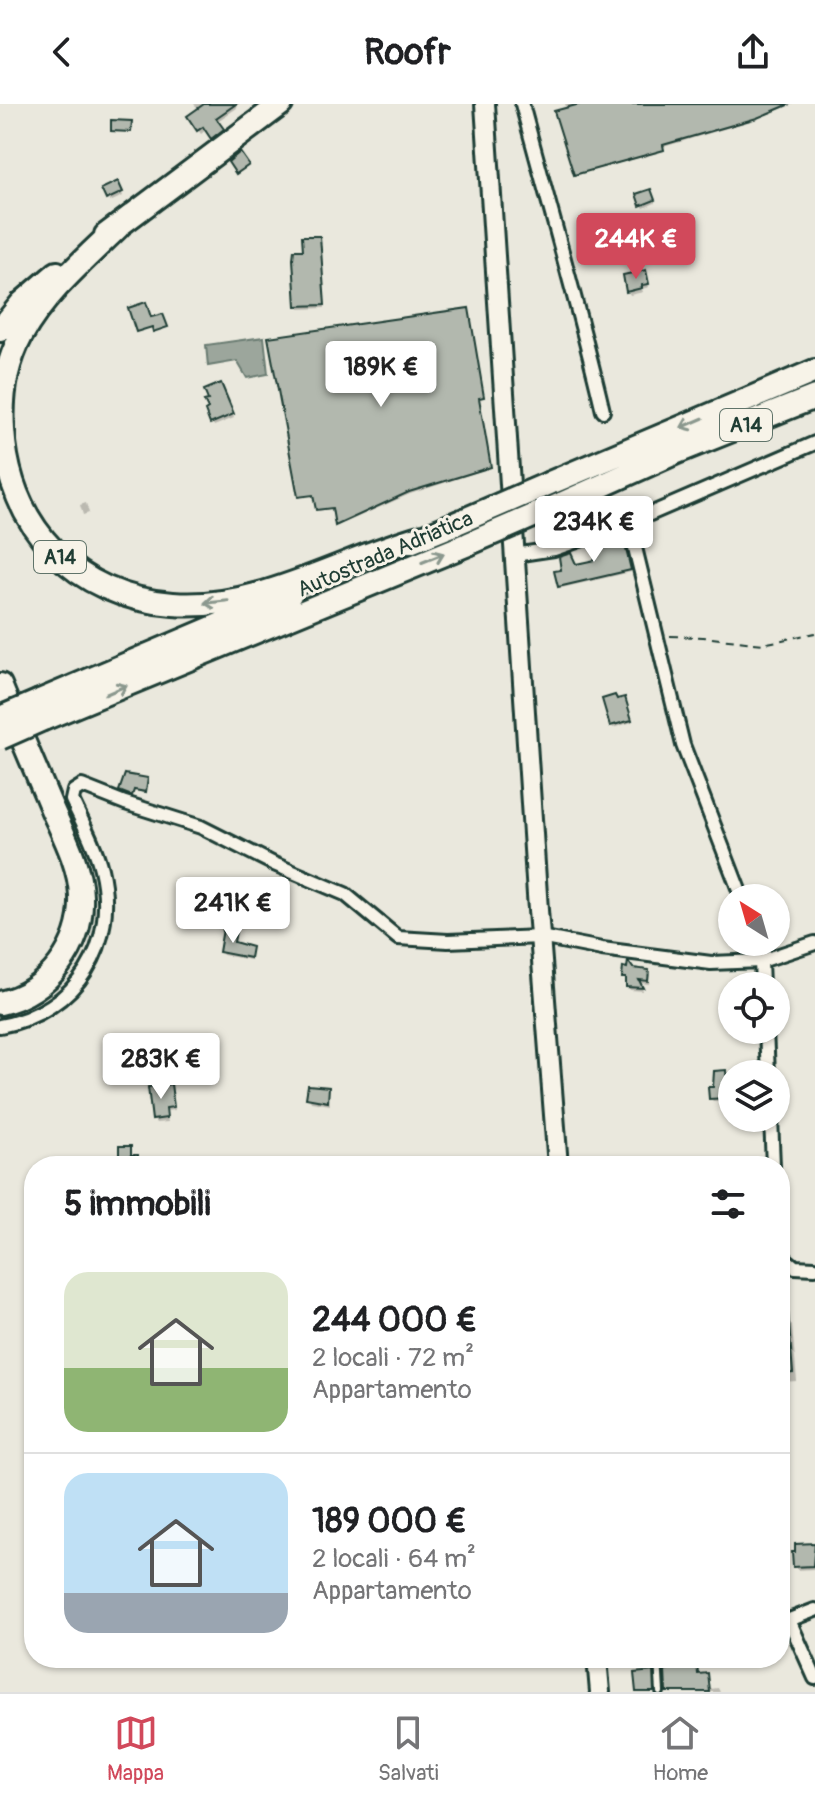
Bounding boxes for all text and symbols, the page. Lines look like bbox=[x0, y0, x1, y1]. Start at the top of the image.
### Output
icon: back bbox=[40, 30, 84, 74]
text: Roofr bbox=[364, 30, 451, 75]
icon: share bbox=[731, 30, 775, 74]
pin: 244K € bbox=[571, 213, 701, 281]
text: 244K € bbox=[594, 223, 678, 255]
pin: 189K € bbox=[316, 341, 446, 409]
text: 189K € bbox=[343, 351, 419, 383]
road number: A14 bbox=[720, 409, 772, 441]
one-way arrow bbox=[680, 417, 705, 432]
pin: 234K € bbox=[529, 496, 659, 564]
street label: Autostrada Adriatica bbox=[293, 504, 477, 604]
text: 234K € bbox=[553, 506, 635, 538]
road number: A14 bbox=[34, 541, 86, 573]
one-way arrow bbox=[420, 549, 445, 564]
one-way arrow bbox=[203, 594, 230, 609]
one-way arrow bbox=[103, 681, 127, 696]
pin: 241K € bbox=[168, 877, 298, 945]
north arrow bbox=[718, 884, 790, 956]
map controls bbox=[718, 884, 790, 1132]
text: 241K € bbox=[194, 887, 272, 919]
button: locate bbox=[718, 972, 790, 1044]
pin: 283K € bbox=[96, 1033, 226, 1101]
text: 283K € bbox=[121, 1043, 201, 1075]
button: layers bbox=[718, 1060, 790, 1132]
icon: filters bbox=[706, 1182, 750, 1226]
text: 5 immobili bbox=[64, 1183, 211, 1226]
text: 244 000 € bbox=[312, 1299, 477, 1342]
icon: home bbox=[128, 1304, 224, 1400]
text: 2 locali · 72 m² bbox=[312, 1342, 474, 1374]
text: Appartamento bbox=[312, 1374, 472, 1406]
text: 189 000 € bbox=[312, 1500, 467, 1543]
icon: home bbox=[128, 1505, 224, 1601]
text: 2 locali · 64 m² bbox=[312, 1543, 476, 1575]
text: Appartamento bbox=[312, 1575, 472, 1607]
tab: Mappa bbox=[107, 1711, 164, 1787]
tab: Salvati bbox=[378, 1711, 439, 1787]
tab: Home bbox=[653, 1711, 708, 1787]

